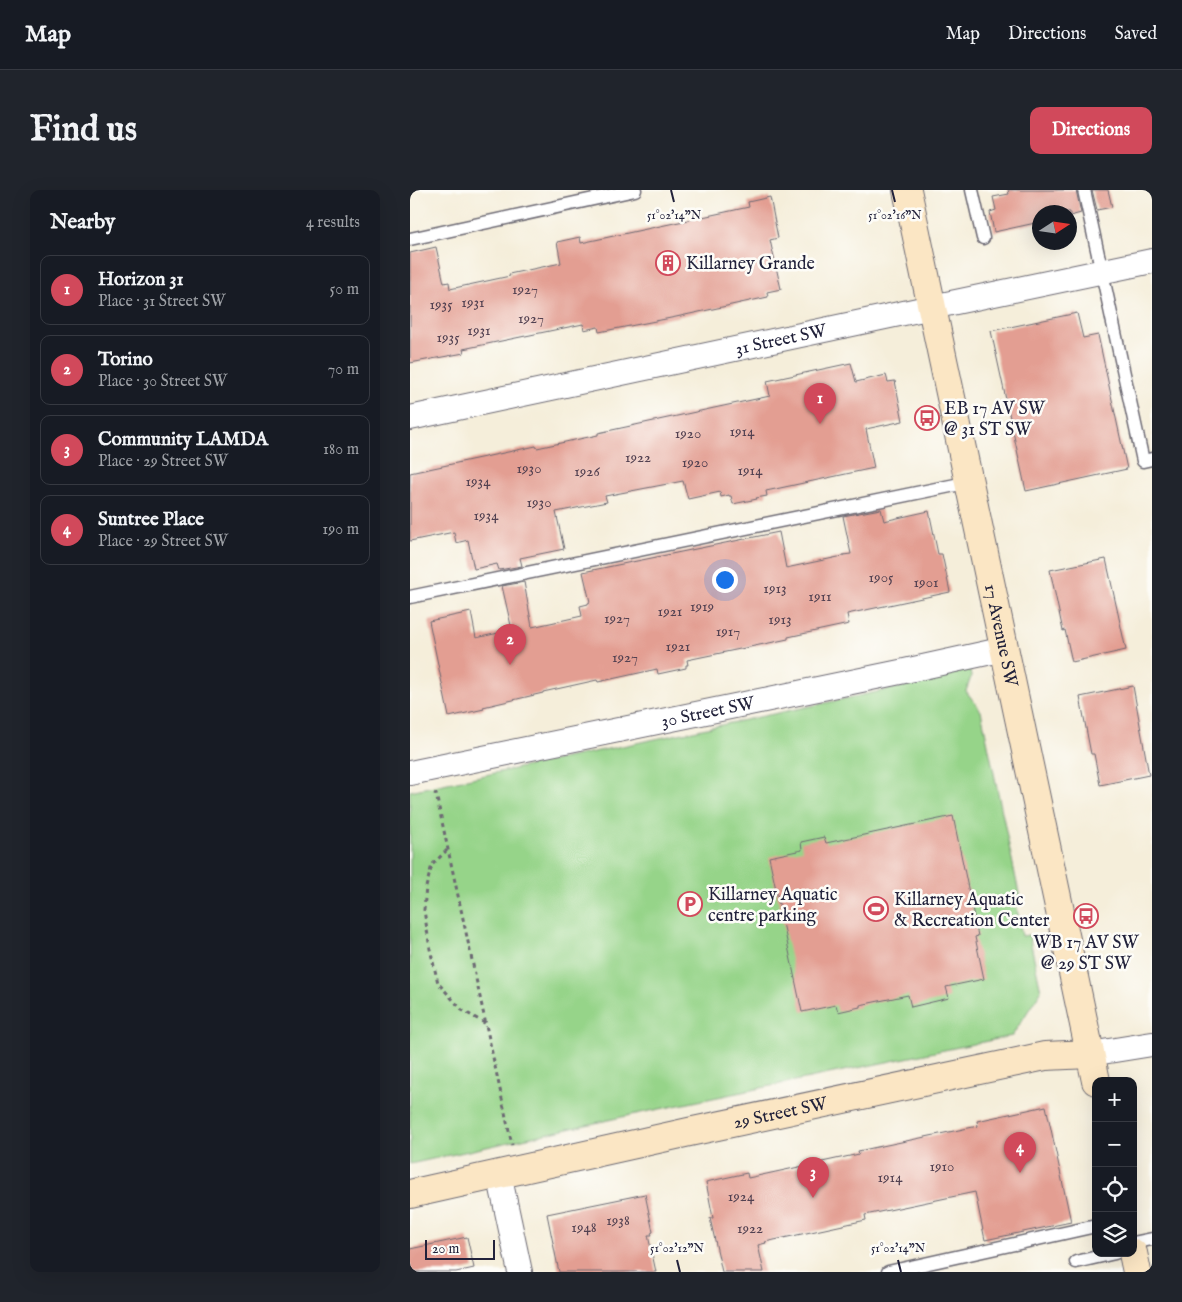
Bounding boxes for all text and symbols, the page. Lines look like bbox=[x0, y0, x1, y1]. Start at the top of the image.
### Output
text: Map bbox=[25, 19, 71, 50]
text: Map bbox=[946, 23, 980, 46]
text: Directions bbox=[1008, 23, 1086, 46]
text: Saved bbox=[1114, 23, 1157, 46]
button: Directions bbox=[1030, 107, 1152, 154]
text: Find us bbox=[30, 108, 137, 153]
north arrow bbox=[1032, 205, 1077, 250]
text: 51°02'14"N bbox=[647, 208, 702, 223]
text: 51°02'16"N bbox=[868, 208, 922, 223]
text: Nearby bbox=[50, 209, 115, 236]
text: 4 results bbox=[306, 213, 360, 233]
building icon: Killarney Grande bbox=[655, 250, 681, 276]
place label: Killarney Grande bbox=[686, 253, 815, 276]
text: Horizon 31 bbox=[98, 268, 184, 292]
text: 1 bbox=[64, 280, 70, 300]
text: 50 m bbox=[330, 280, 359, 300]
house number: 1927 bbox=[512, 280, 538, 299]
text: Place · 31 Street SW bbox=[98, 292, 225, 312]
house number: 1931 bbox=[461, 293, 485, 312]
house number: 1935 bbox=[429, 295, 453, 314]
house number: 1927 bbox=[518, 309, 544, 328]
street label: 31 Street SW bbox=[733, 320, 829, 362]
house number: 1931 bbox=[467, 321, 491, 340]
house number: 1935 bbox=[436, 328, 460, 347]
text: Torino bbox=[98, 348, 153, 372]
text: 2 bbox=[63, 360, 71, 380]
text: 70 m bbox=[328, 360, 359, 380]
text: Place · 30 Street SW bbox=[98, 372, 227, 392]
pin: 1 bbox=[804, 383, 836, 424]
place label: EB 17 AV SW @ 31 ST SW bbox=[944, 398, 1046, 442]
bus stop icon: EB 17 AV SW @ 31 ST SW bbox=[914, 405, 940, 431]
house number: 1914 bbox=[729, 422, 755, 441]
house number: 1920 bbox=[675, 424, 701, 443]
text: Community LAMDA bbox=[98, 428, 268, 452]
text: 3 bbox=[64, 440, 70, 460]
text: 180 m bbox=[323, 440, 359, 460]
house number: 1922 bbox=[625, 448, 651, 467]
text: Place · 29 Street SW bbox=[98, 452, 228, 472]
house number: 1920 bbox=[682, 453, 708, 472]
house number: 1930 bbox=[516, 459, 542, 478]
house number: 1914 bbox=[737, 461, 763, 480]
house number: 1926 bbox=[574, 462, 600, 481]
house number: 1934 bbox=[465, 472, 491, 491]
house number: 1930 bbox=[526, 493, 552, 512]
house number: 1934 bbox=[473, 506, 499, 525]
text: Suntree Place bbox=[98, 508, 204, 532]
text: 4 bbox=[63, 520, 71, 540]
text: 190 m bbox=[322, 520, 359, 540]
text: Place · 29 Street SW bbox=[98, 532, 228, 552]
your location bbox=[712, 567, 738, 593]
house number: 1905 bbox=[869, 568, 894, 587]
house number: 1901 bbox=[914, 573, 939, 592]
house number: 1913 bbox=[763, 579, 787, 598]
street label: 17 Avenue SW bbox=[978, 582, 1022, 690]
house number: 1911 bbox=[808, 587, 832, 606]
house number: 1919 bbox=[690, 597, 714, 616]
house number: 1921 bbox=[658, 602, 682, 621]
house number: 1927 bbox=[604, 609, 630, 628]
house number: 1913 bbox=[768, 610, 792, 629]
house number: 1917 bbox=[716, 622, 740, 641]
pin: 2 bbox=[494, 624, 526, 665]
house number: 1921 bbox=[666, 637, 690, 656]
house number: 1927 bbox=[612, 648, 638, 667]
street label: 30 Street SW bbox=[659, 692, 758, 734]
place label: Killarney Aquatic centre parking bbox=[708, 884, 838, 928]
place label: Killarney Aquatic & Recreation Center bbox=[894, 889, 1050, 933]
parking icon: Killarney Aquatic centre parking bbox=[677, 891, 703, 917]
sports icon: Killarney Aquatic & Recreation Center bbox=[863, 896, 889, 922]
bus stop icon: WB 17 AV SW @ 29 ST SW bbox=[1073, 903, 1099, 929]
place label: WB 17 AV SW @ 29 ST SW bbox=[1033, 932, 1140, 976]
map controls bbox=[1092, 1077, 1137, 1257]
button: + bbox=[1092, 1077, 1137, 1122]
street label: 29 Street SW bbox=[731, 1093, 830, 1135]
button: − bbox=[1092, 1122, 1137, 1167]
pin: 4 bbox=[1004, 1132, 1036, 1173]
pin: 3 bbox=[797, 1157, 829, 1198]
house number: 1910 bbox=[930, 1157, 954, 1176]
button: locate bbox=[1092, 1167, 1137, 1212]
house number: 1914 bbox=[877, 1168, 903, 1187]
house number: 1924 bbox=[728, 1187, 755, 1206]
house number: 1938 bbox=[606, 1211, 630, 1230]
button: layers bbox=[1092, 1212, 1137, 1257]
house number: 1948 bbox=[571, 1218, 597, 1237]
house number: 1922 bbox=[737, 1219, 763, 1238]
scale bar bbox=[425, 1237, 495, 1260]
text: 20 m bbox=[432, 1240, 459, 1258]
text: 51°02'12"N bbox=[650, 1241, 705, 1256]
text: 51°02'14"N bbox=[871, 1241, 926, 1256]

